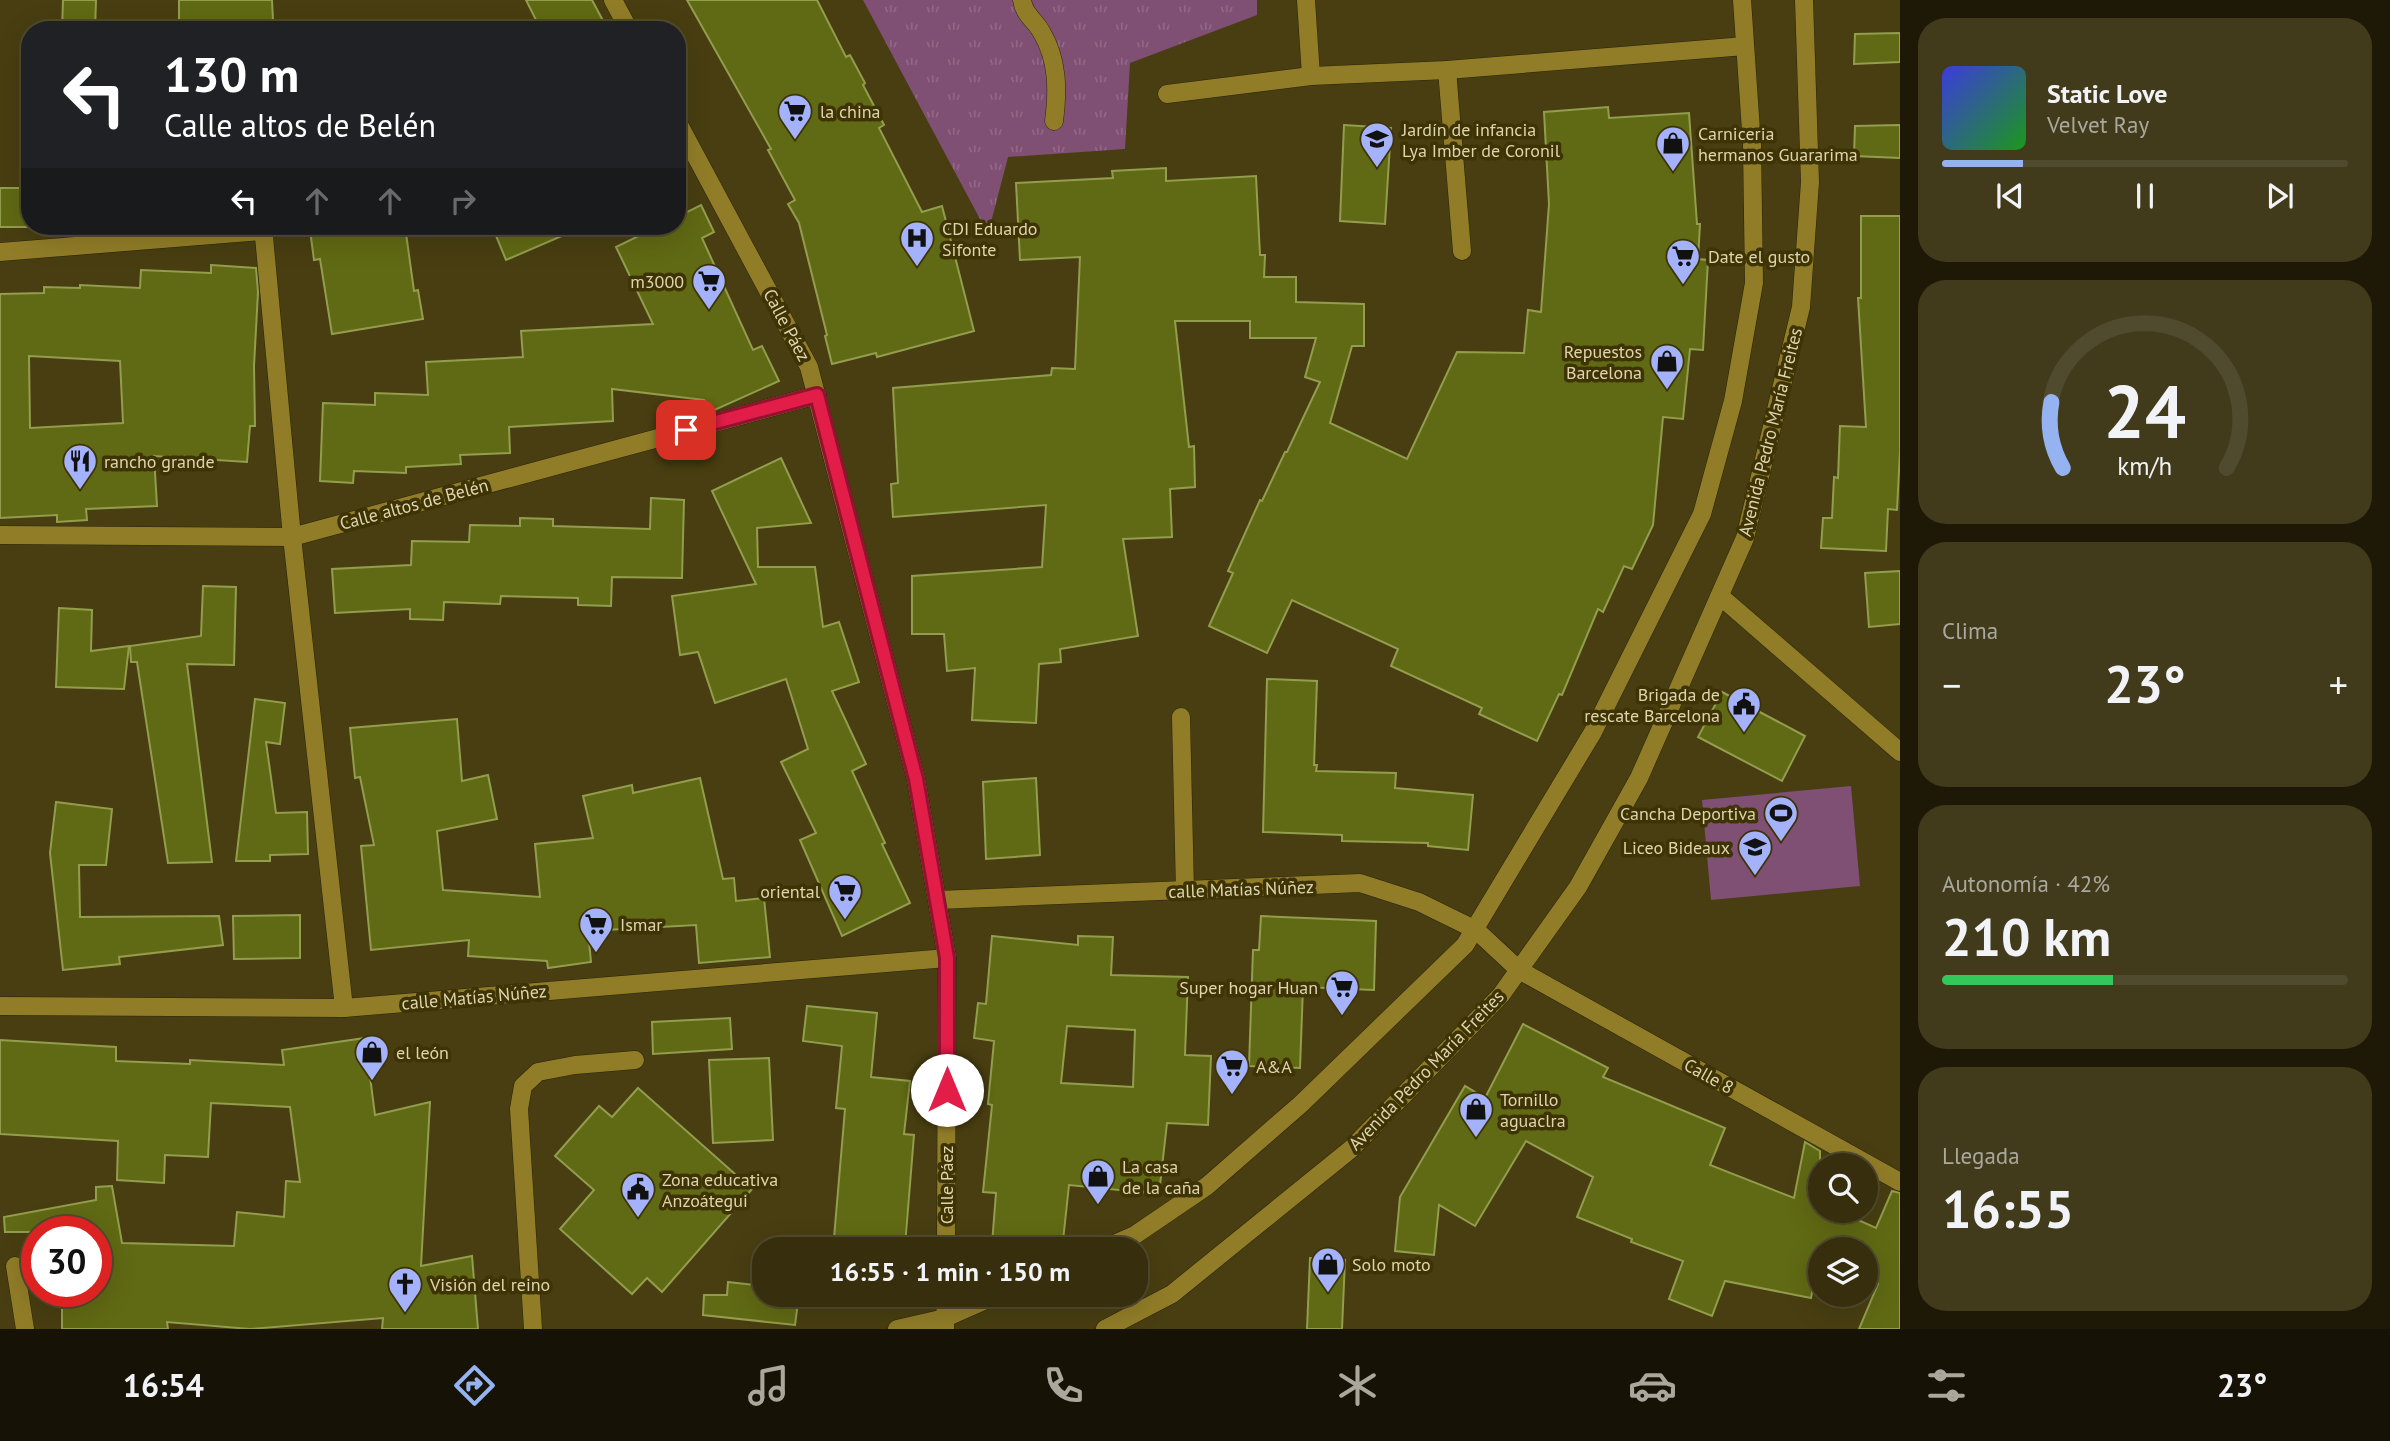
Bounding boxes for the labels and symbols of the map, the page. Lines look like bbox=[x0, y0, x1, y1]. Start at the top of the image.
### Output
supermarket icon: la china bbox=[776, 92, 814, 141]
place label: la china bbox=[820, 100, 881, 123]
place label: Jardín de infancia Lya Imber de Coronil bbox=[1401, 118, 1561, 162]
school or university icon: Jardín de infancia Lya Imber de Coronil bbox=[1358, 120, 1396, 169]
place label: Carniceria hermanos Guararima bbox=[1698, 122, 1858, 166]
shop icon: Carniceria hermanos Guararima bbox=[1654, 124, 1692, 173]
place label: CDI Eduardo Sifonte bbox=[942, 217, 1038, 261]
hospital icon: CDI Eduardo Sifonte bbox=[898, 219, 936, 268]
supermarket icon: Date el gusto bbox=[1664, 237, 1702, 286]
place label: Date el gusto bbox=[1708, 245, 1810, 268]
supermarket icon: m3000 bbox=[690, 262, 728, 311]
place label: m3000 bbox=[630, 270, 684, 293]
street label: Calle Páez bbox=[758, 285, 816, 365]
street label: Avenida Pedro María Freites bbox=[1733, 325, 1807, 539]
place label: Repuestos Barcelona bbox=[1564, 340, 1642, 384]
shop icon: Repuestos Barcelona bbox=[1648, 342, 1686, 391]
pin bbox=[656, 400, 716, 460]
restaurant icon: rancho grande bbox=[61, 442, 99, 491]
place label: rancho grande bbox=[104, 450, 215, 473]
street label: Calle altos de Belén bbox=[337, 473, 491, 535]
place label: Brigada de rescate Barcelona bbox=[1584, 683, 1720, 727]
public building icon: Brigada de rescate Barcelona bbox=[1725, 685, 1763, 734]
sports icon: Cancha Deportiva bbox=[1762, 794, 1800, 843]
place label: Cancha Deportiva bbox=[1620, 802, 1756, 825]
school or university icon: Liceo Bideaux bbox=[1736, 828, 1774, 877]
place label: Liceo Bideaux bbox=[1623, 836, 1730, 859]
supermarket icon: oriental bbox=[826, 872, 864, 921]
street label: calle Matías Núñez bbox=[1168, 875, 1314, 903]
place label: oriental bbox=[760, 880, 821, 903]
supermarket icon: Ismar bbox=[577, 905, 615, 954]
place label: Ismar bbox=[620, 913, 662, 936]
supermarket icon: Super hogar Huan bbox=[1323, 968, 1361, 1017]
place label: Super hogar Huan bbox=[1179, 976, 1318, 999]
street label: calle Matías Núñez bbox=[400, 979, 548, 1015]
street label: Avenida Pedro María Freites bbox=[1343, 985, 1509, 1155]
shop icon: el león bbox=[353, 1033, 391, 1082]
place label: el león bbox=[396, 1041, 449, 1064]
supermarket icon: A&A bbox=[1213, 1047, 1251, 1096]
position arrow bbox=[910, 1053, 984, 1127]
street label: Calle 8 bbox=[1680, 1053, 1738, 1099]
place label: A&A bbox=[1256, 1055, 1292, 1078]
place label: Tornillo aguaclra bbox=[1500, 1088, 1566, 1132]
shop icon: Tornillo aguaclra bbox=[1457, 1090, 1495, 1139]
street label: Calle Páez bbox=[935, 1146, 958, 1224]
place label: La casa de la caña bbox=[1122, 1155, 1200, 1199]
shop icon: La casa de la caña bbox=[1079, 1157, 1117, 1206]
place label: Zona educativa Anzoátegui bbox=[662, 1168, 778, 1212]
public building icon: Zona educativa Anzoátegui bbox=[619, 1170, 657, 1219]
speed limit sign: 30 bbox=[21, 1216, 112, 1307]
shop icon: Solo moto bbox=[1309, 1245, 1347, 1294]
place label: Solo moto bbox=[1352, 1253, 1431, 1276]
church icon: Visión del reino bbox=[386, 1265, 424, 1314]
place label: Visión del reino bbox=[429, 1273, 550, 1296]

